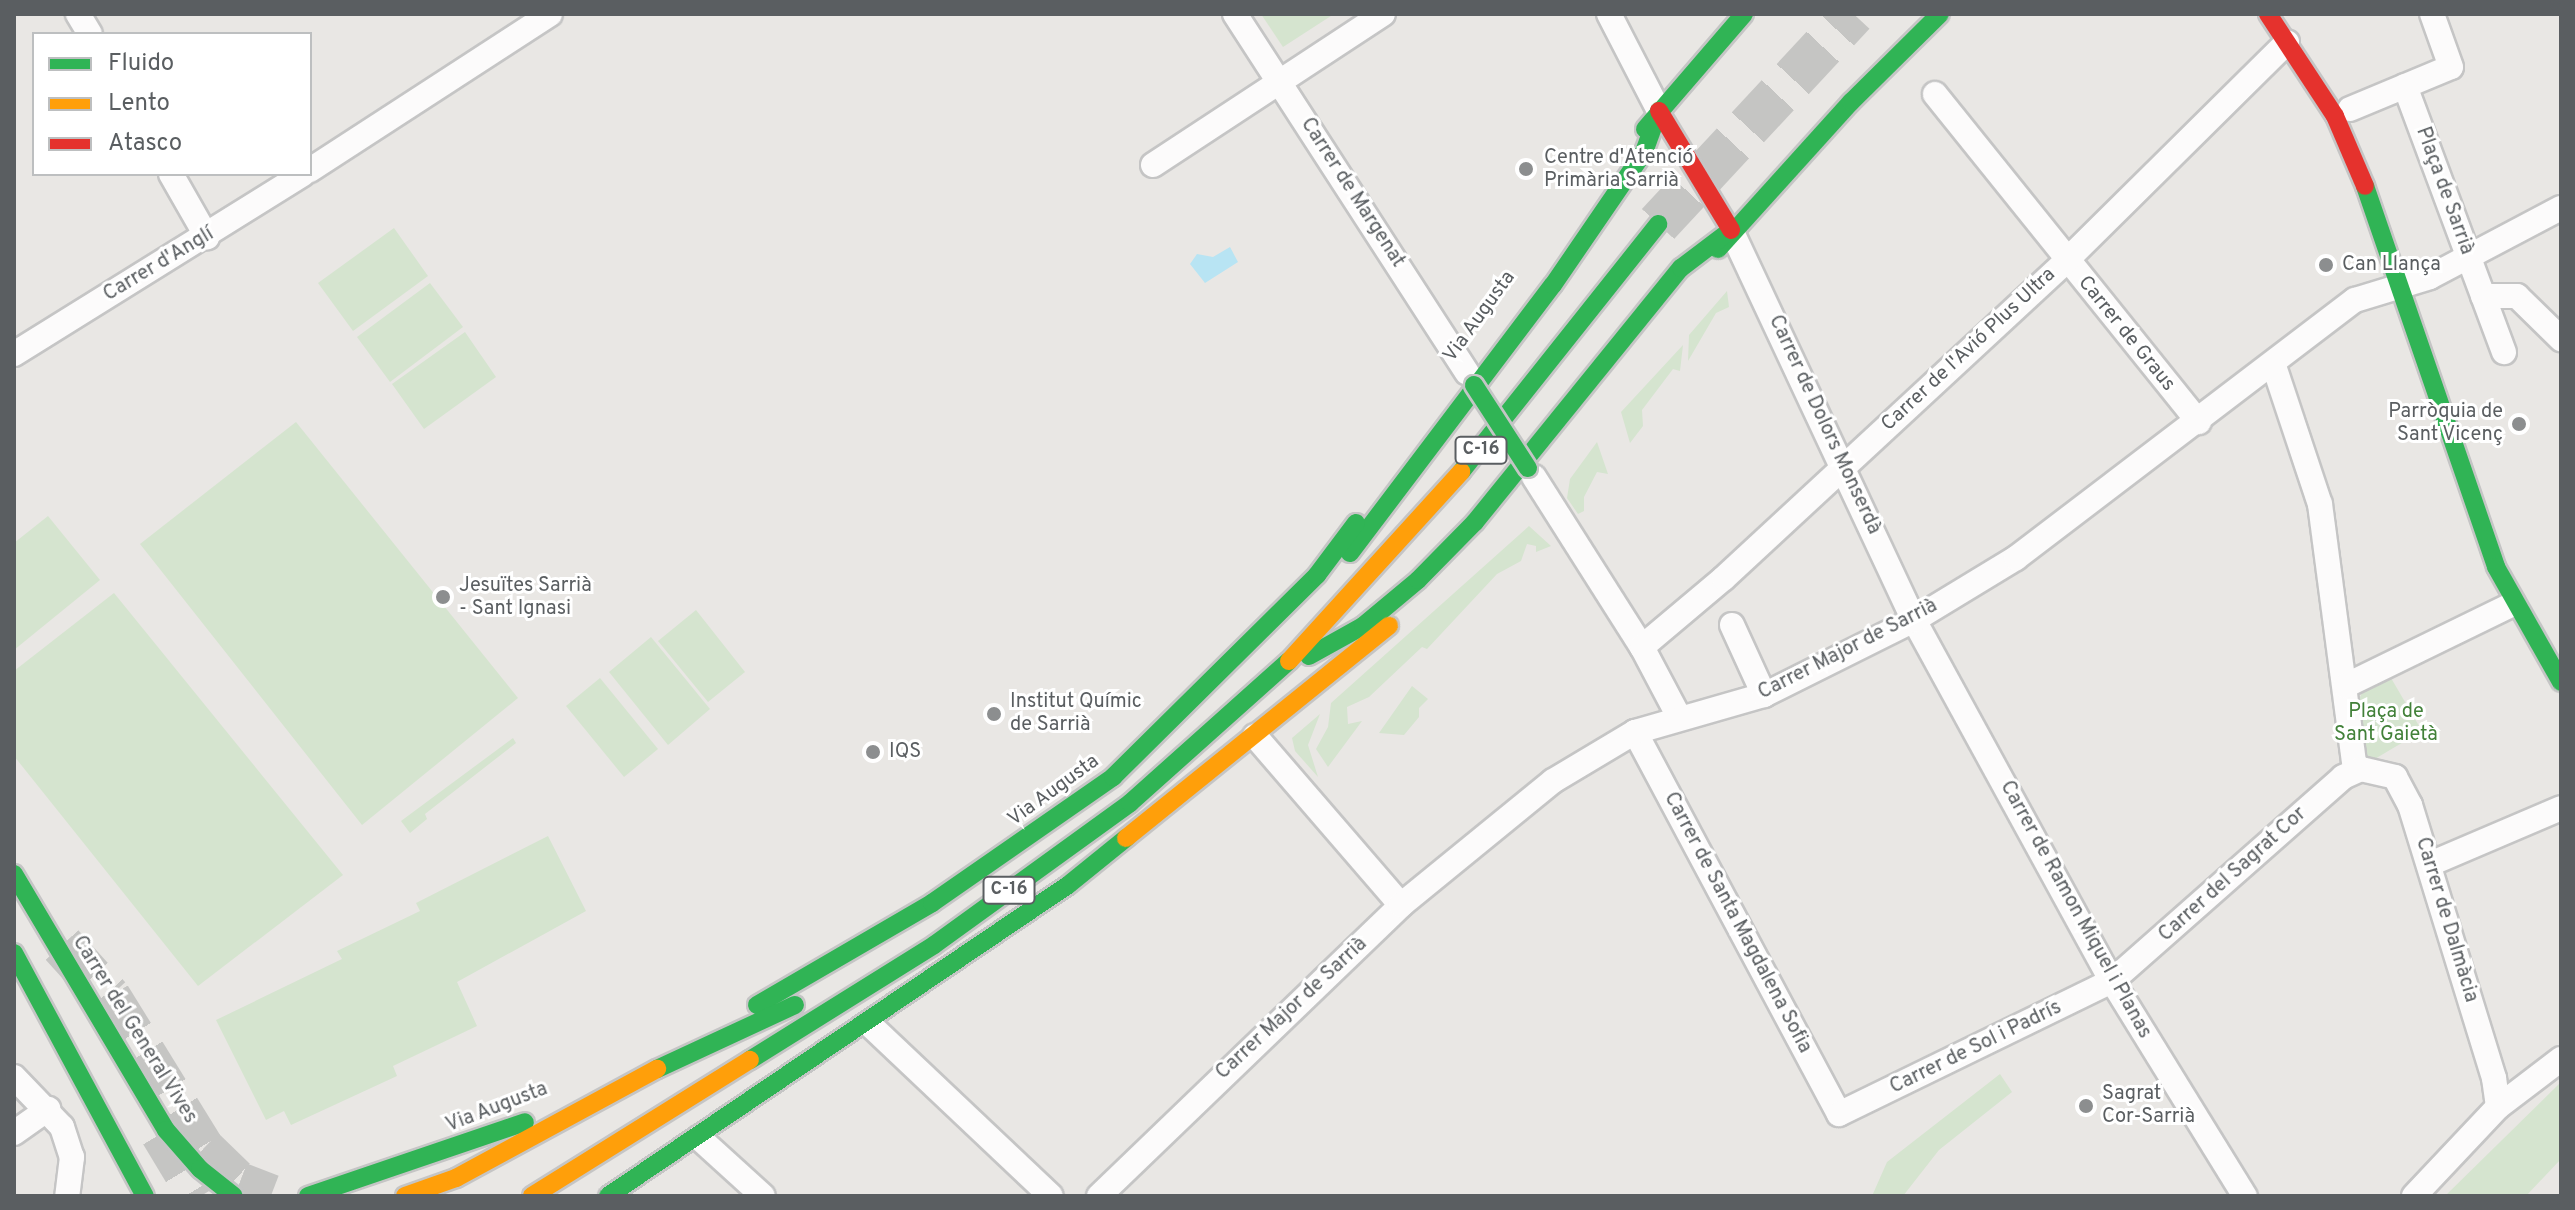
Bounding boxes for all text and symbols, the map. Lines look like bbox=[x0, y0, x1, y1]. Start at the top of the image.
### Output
legend bbox=[32, 32, 312, 176]
text: Fluido bbox=[108, 49, 174, 79]
text: Lento bbox=[108, 89, 170, 119]
street label: Carrer de Margenat bbox=[1295, 114, 1409, 272]
street label: Plaça de Sarrià bbox=[2410, 124, 2478, 258]
text: Atasco bbox=[108, 129, 182, 159]
place label: Centre d'Atenció Primària Sarrià bbox=[1544, 146, 1693, 193]
marker: Centre d'Atenció Primària Sarrià bbox=[1515, 158, 1537, 180]
street label: Carrer d'Anglí bbox=[100, 223, 218, 307]
place label: Can Llança bbox=[2342, 253, 2441, 277]
marker: Can Llança bbox=[2317, 256, 2335, 274]
street label: Carrer de l'Avió Plus Ultra bbox=[1877, 263, 2061, 437]
street label: Via Augusta bbox=[1439, 266, 1521, 368]
street label: Carrer de Graus bbox=[2072, 272, 2180, 396]
street label: Carrer de Dolors Monserdà bbox=[1763, 312, 1885, 538]
place label: Parròquia de Sant Vicenç bbox=[2388, 400, 2503, 447]
marker: Parròquia de Sant Vicenç bbox=[2510, 415, 2528, 433]
road number: C-16 bbox=[1453, 436, 1509, 464]
place label: Jesuïtes Sarrià - Sant Ignasi bbox=[459, 574, 592, 621]
marker: Jesuïtes Sarrià - Sant Ignasi bbox=[434, 588, 452, 606]
street label: Carrer Major de Sarrià bbox=[1754, 594, 1942, 706]
place label: Institut Químic de Sarrià bbox=[1010, 690, 1142, 737]
park label: Plaça de Sant Gaietà bbox=[2334, 700, 2438, 747]
marker: Institut Químic de Sarrià bbox=[985, 705, 1003, 723]
place label: IQS bbox=[889, 740, 921, 764]
marker: IQS bbox=[864, 743, 882, 761]
street label: Via Augusta bbox=[1003, 750, 1105, 832]
street label: Carrer de Ramon Miquel i Planas bbox=[1994, 777, 2156, 1043]
street label: Carrer de Santa Magdalena Sofia bbox=[1658, 788, 1816, 1058]
street label: Carrer del Sagrat Cor bbox=[2154, 803, 2312, 947]
street label: Carrer de Dalmàcia bbox=[2409, 835, 2483, 1005]
road number: C-16 bbox=[981, 876, 1037, 904]
street label: Carrer del General Vives bbox=[66, 931, 202, 1129]
street label: Carrer Major de Sarrià bbox=[1211, 933, 1373, 1085]
street label: Carrer de Sol i Padrís bbox=[1886, 996, 2066, 1100]
street label: Via Augusta bbox=[442, 1078, 552, 1138]
place label: Sagrat Cor-Sarrià bbox=[2102, 1082, 2195, 1129]
marker: Sagrat Cor-Sarrià bbox=[2077, 1097, 2095, 1115]

